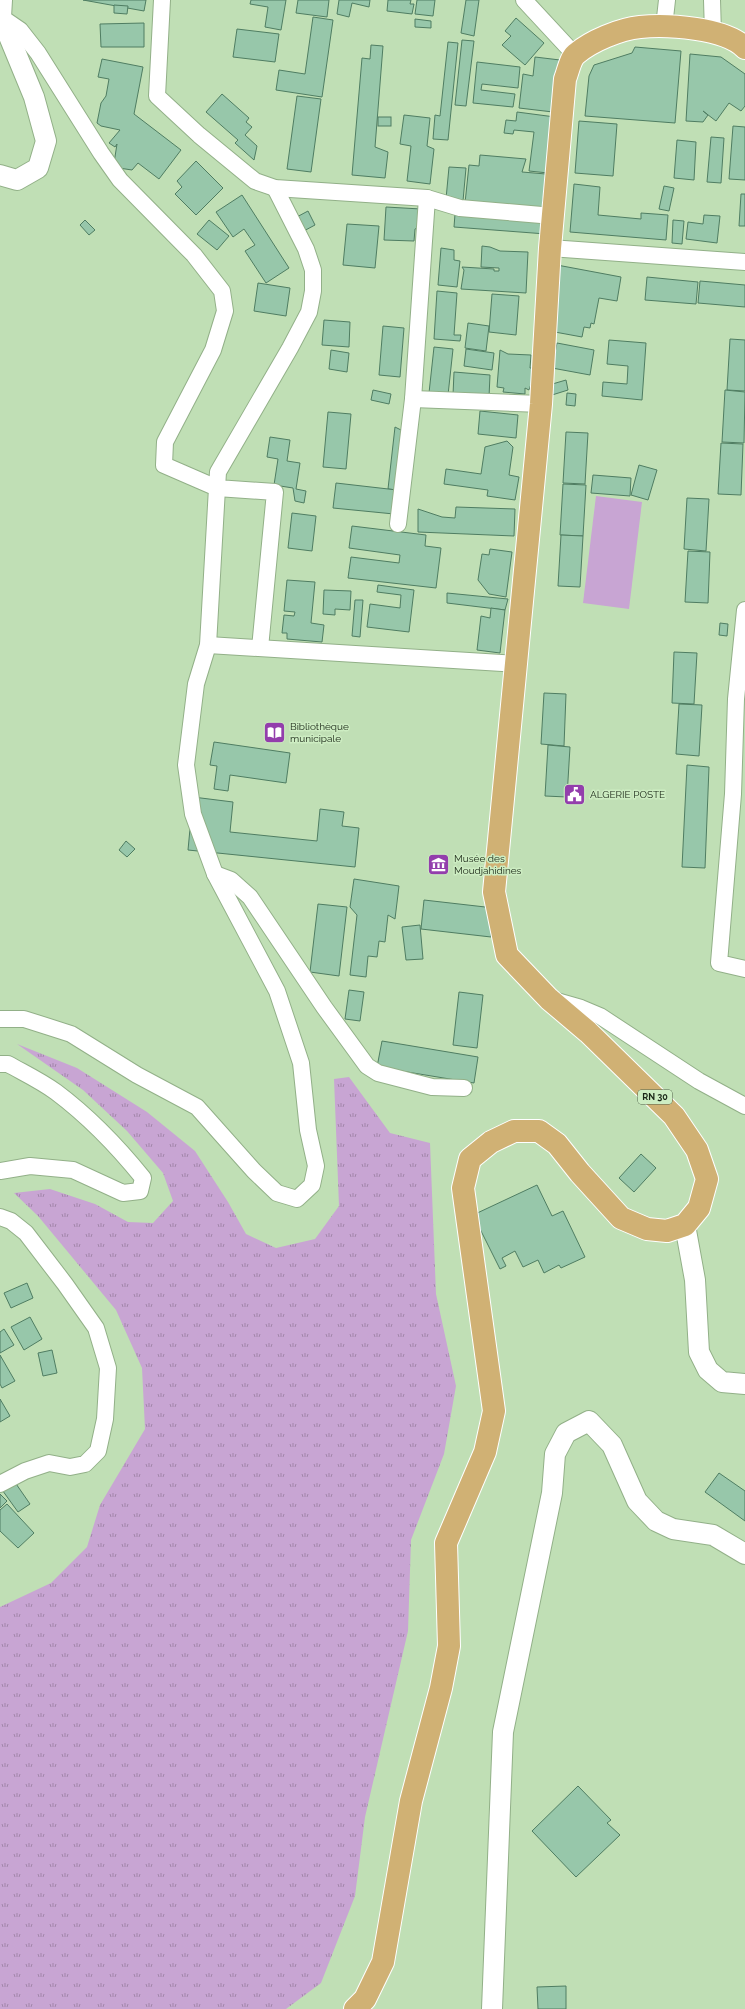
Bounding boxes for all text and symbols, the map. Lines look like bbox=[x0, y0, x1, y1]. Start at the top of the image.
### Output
library icon: Bibliothèque municipale bbox=[261, 719, 287, 745]
place label: Bibliothèque municipale bbox=[290, 721, 349, 744]
public building icon: ALGERIE POSTE bbox=[562, 781, 588, 807]
place label: ALGERIE POSTE bbox=[590, 789, 665, 800]
museum icon: Musée des Moudjahidines bbox=[426, 851, 452, 877]
place label: Musée des Moudjahidines bbox=[454, 853, 522, 876]
road number: RN 30 bbox=[638, 1090, 672, 1104]

